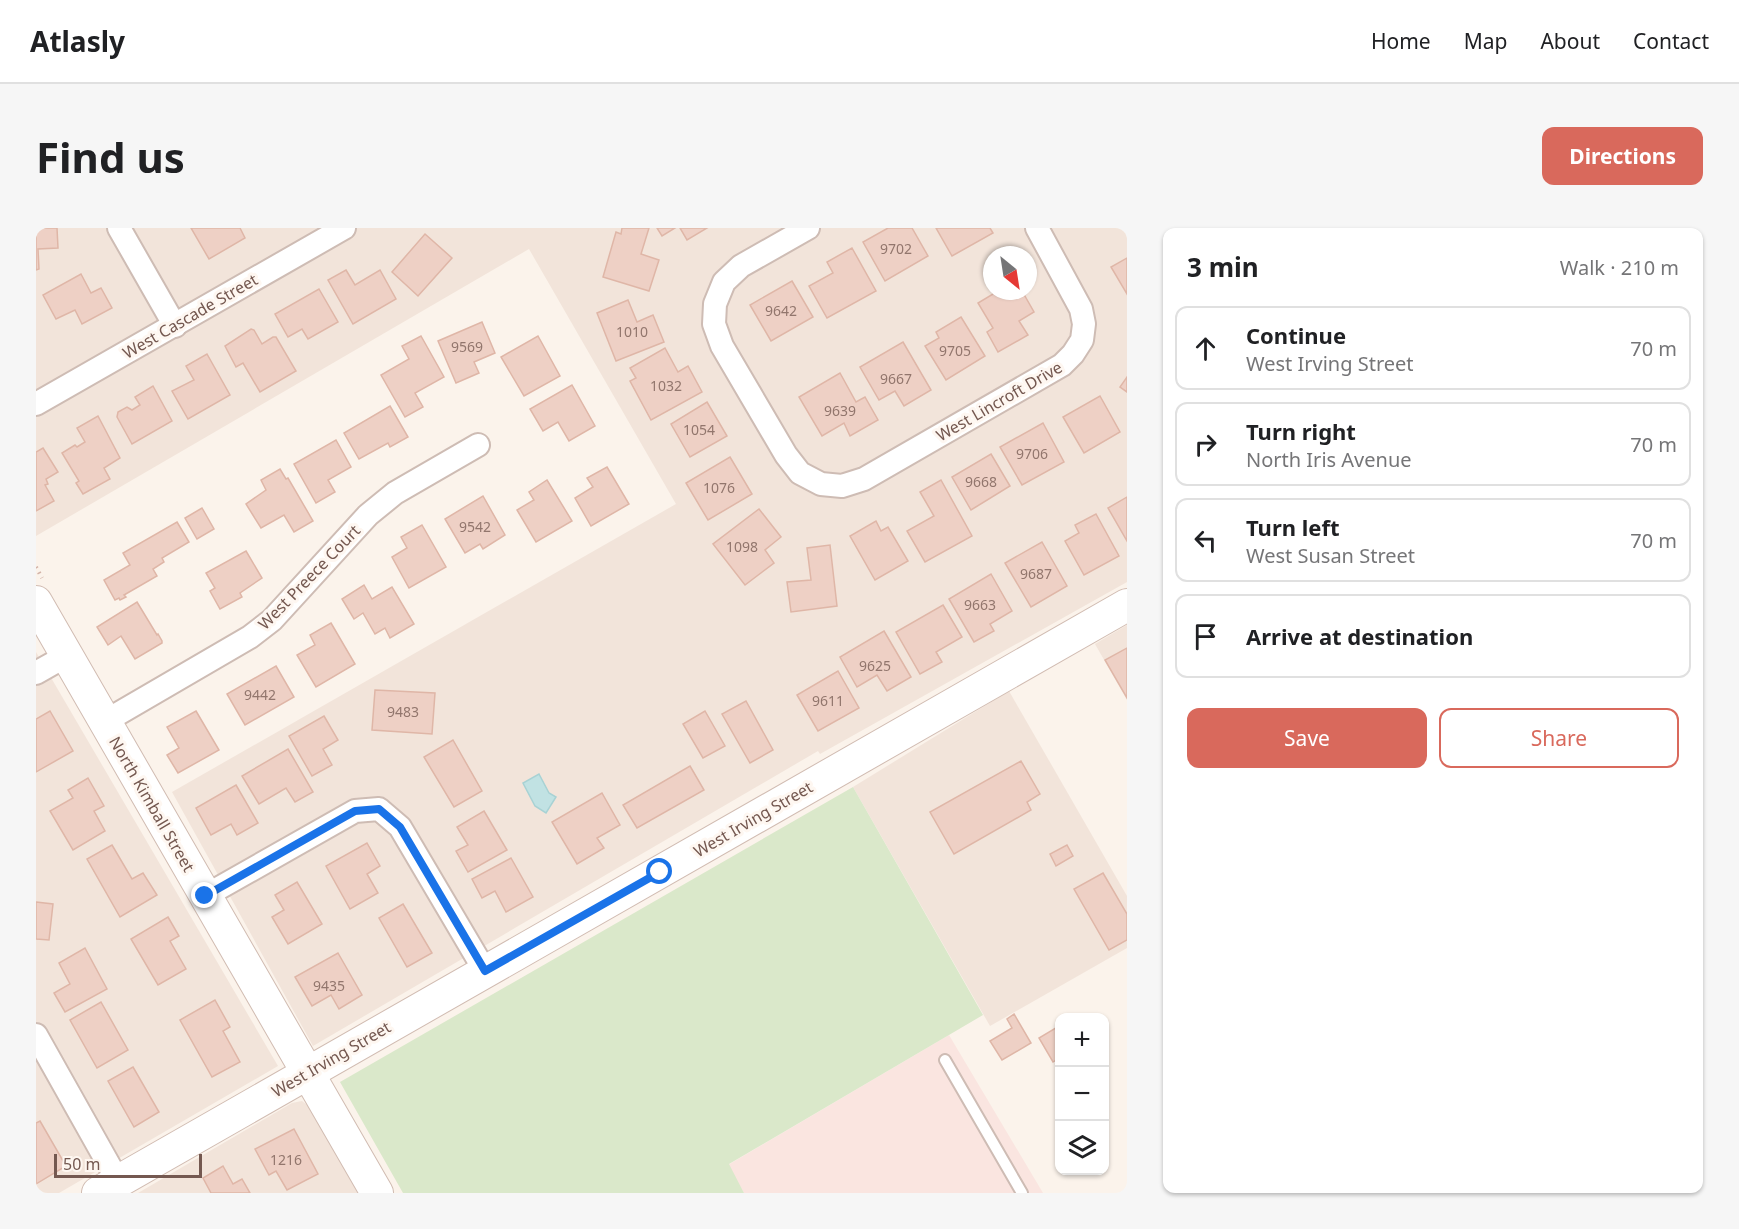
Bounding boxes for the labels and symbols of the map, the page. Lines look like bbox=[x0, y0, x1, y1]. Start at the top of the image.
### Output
house number: 9702 bbox=[880, 239, 912, 258]
north arrow bbox=[983, 246, 1037, 300]
street label: West Cascade Street bbox=[119, 268, 262, 364]
house number: 9642 bbox=[765, 301, 797, 320]
house number: 1010 bbox=[616, 322, 648, 341]
house number: 9569 bbox=[451, 337, 483, 356]
house number: 9705 bbox=[939, 341, 971, 360]
street label: West Lincroft Drive bbox=[932, 356, 1066, 446]
house number: 9667 bbox=[880, 369, 912, 388]
house number: 1032 bbox=[650, 376, 682, 395]
house number: 9639 bbox=[824, 401, 856, 420]
house number: 1054 bbox=[683, 420, 715, 439]
house number: 9706 bbox=[1016, 444, 1048, 463]
house number: 9668 bbox=[965, 472, 997, 491]
house number: 1076 bbox=[703, 478, 735, 497]
house number: 9542 bbox=[459, 517, 491, 536]
street label: West Preece Court bbox=[253, 520, 365, 634]
house number: 1098 bbox=[726, 537, 758, 556]
house number: 9687 bbox=[1020, 564, 1052, 583]
house number: 9663 bbox=[964, 595, 996, 614]
house number: 9625 bbox=[859, 656, 891, 675]
house number: 9442 bbox=[244, 685, 276, 704]
house number: 9611 bbox=[812, 691, 844, 710]
house number: 9483 bbox=[387, 702, 419, 721]
street label: North Kimball Street bbox=[104, 732, 200, 876]
street label: West Irving Street bbox=[689, 776, 817, 862]
route start bbox=[646, 858, 672, 884]
route end bbox=[191, 882, 217, 908]
house number: 9435 bbox=[313, 976, 345, 995]
street label: West Irving Street bbox=[267, 1016, 395, 1102]
house number: 1216 bbox=[270, 1150, 302, 1169]
scale bar bbox=[54, 1151, 202, 1178]

